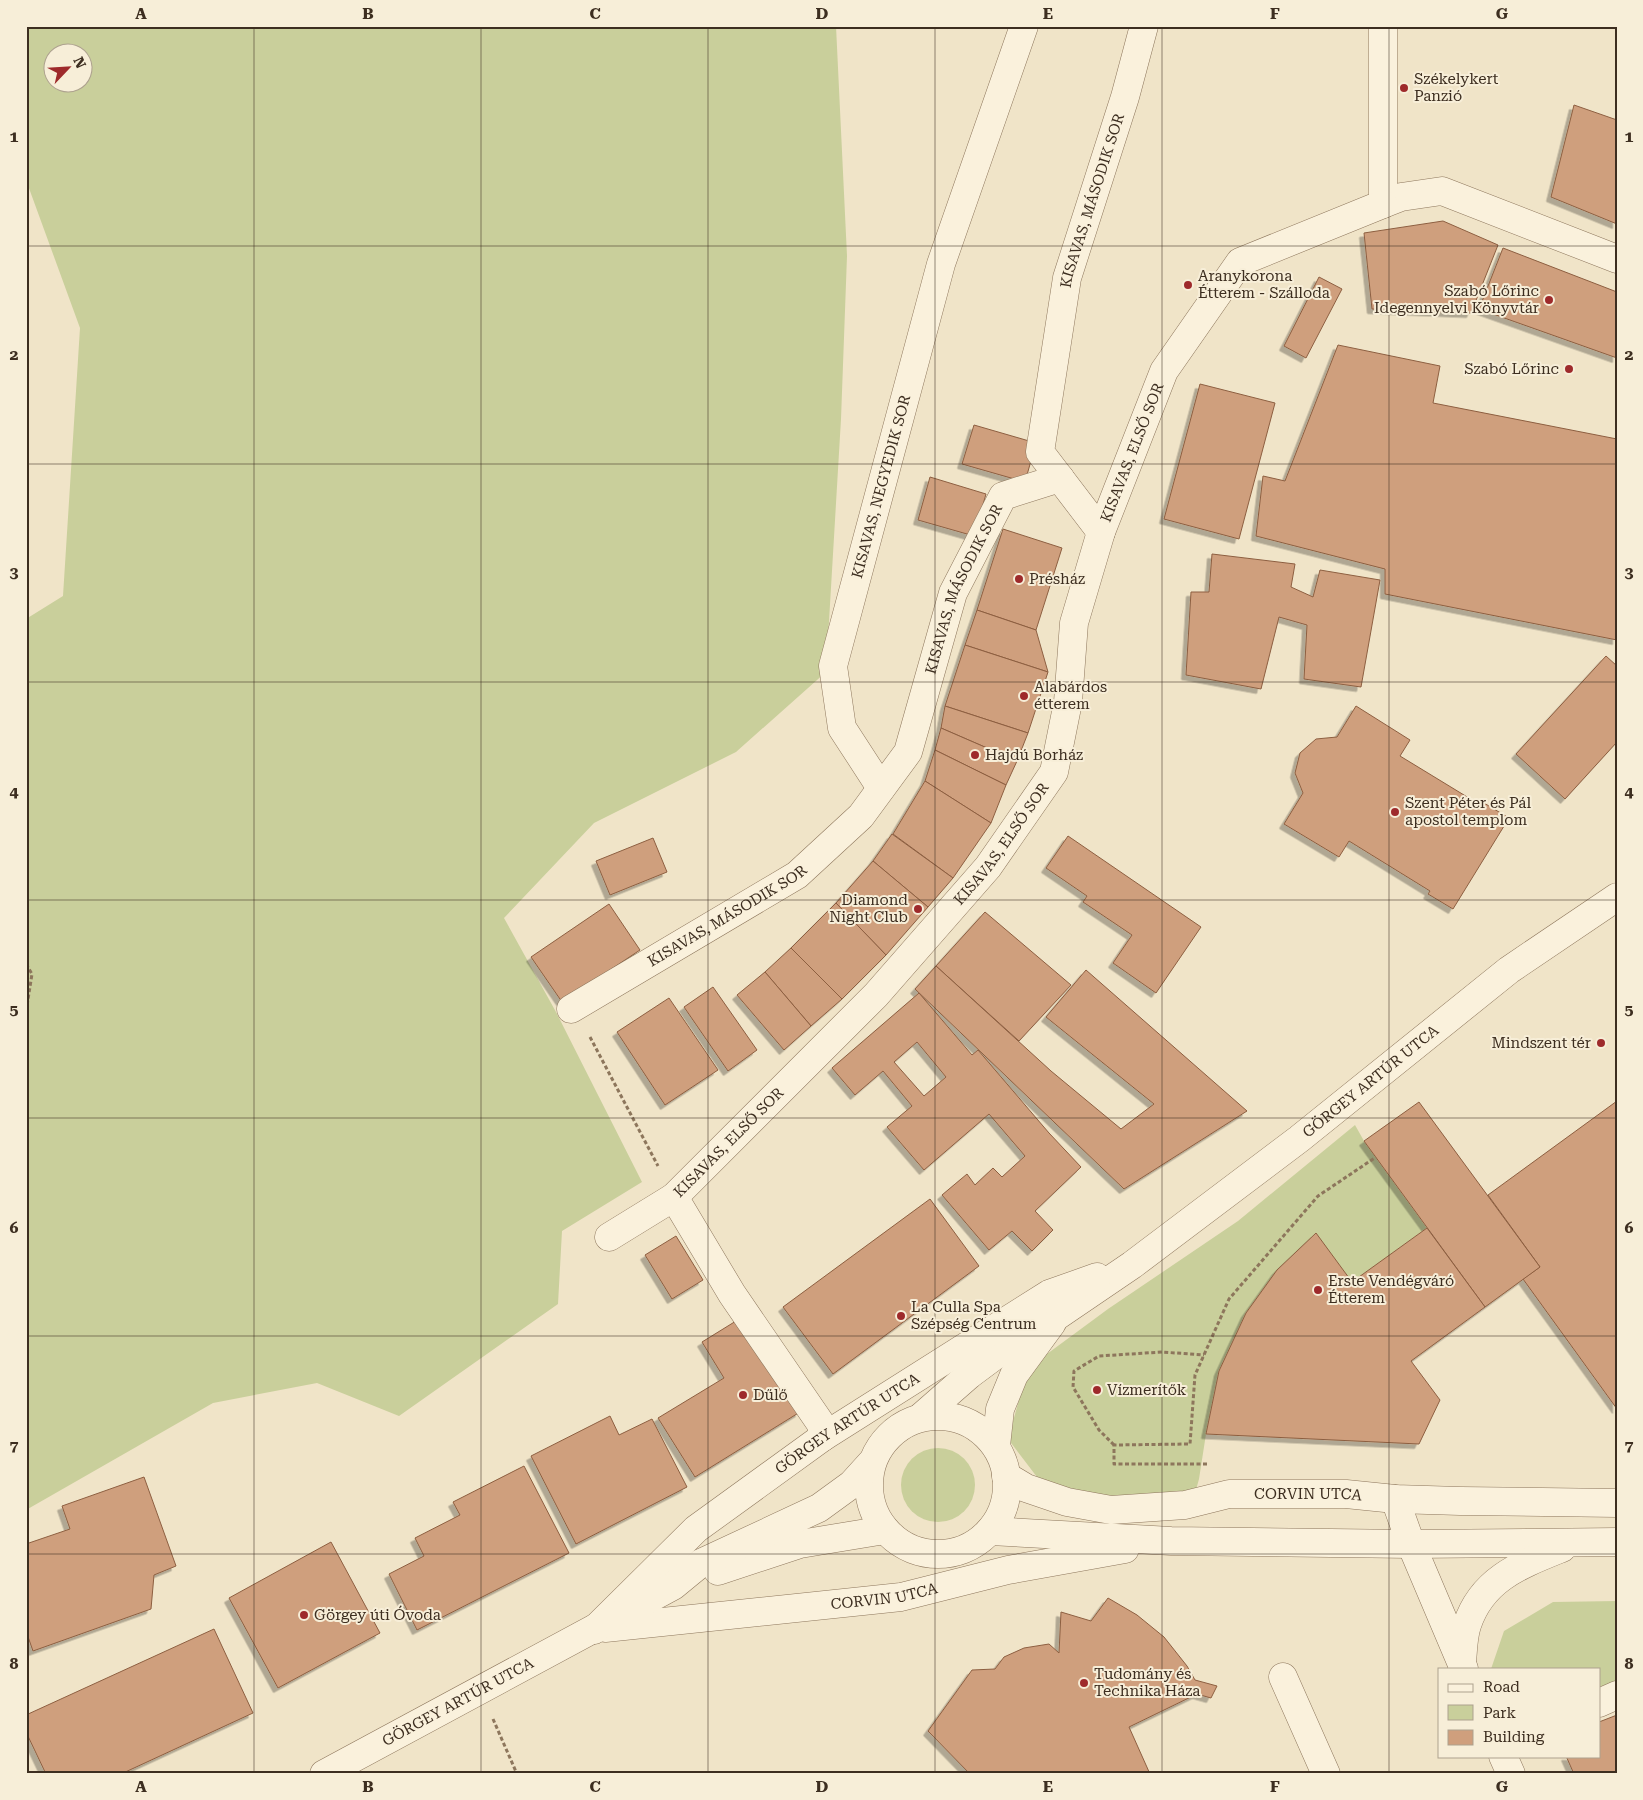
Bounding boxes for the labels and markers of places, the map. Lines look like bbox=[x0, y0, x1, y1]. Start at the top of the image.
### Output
place label: Székelykert Panzió bbox=[1414, 70, 1499, 105]
marker: Székelykert Panzió bbox=[1398, 82, 1410, 94]
place label: Aranykorona Étterem - Szálloda bbox=[1198, 267, 1330, 302]
marker: Aranykorona Étterem - Szálloda bbox=[1182, 279, 1194, 291]
place label: Szabó Lőrinc Idegennyelvi Könyvtár bbox=[1374, 282, 1539, 317]
marker: Szabó Lőrinc Idegennyelvi Könyvtár bbox=[1543, 294, 1555, 306]
place label: Szabó Lőrinc bbox=[1464, 360, 1559, 378]
marker: Szabó Lőrinc bbox=[1563, 363, 1575, 375]
place label: Présház bbox=[1029, 570, 1085, 588]
marker: Présház bbox=[1013, 573, 1025, 585]
place label: Alabárdos étterem bbox=[1034, 678, 1107, 713]
marker: Alabárdos étterem bbox=[1018, 690, 1030, 702]
place label: Hajdú Borház bbox=[985, 746, 1083, 764]
marker: Hajdú Borház bbox=[969, 749, 981, 761]
place label: Szent Péter és Pál apostol templom bbox=[1405, 794, 1531, 829]
marker: Szent Péter és Pál apostol templom bbox=[1389, 806, 1401, 818]
place label: Diamond Night Club bbox=[829, 891, 908, 926]
marker: Diamond Night Club bbox=[912, 903, 924, 915]
place label: Mindszent tér bbox=[1491, 1034, 1591, 1052]
marker: Mindszent tér bbox=[1595, 1037, 1607, 1049]
place label: Erste Vendégváró Étterem bbox=[1328, 1272, 1454, 1307]
marker: Erste Vendégváró Étterem bbox=[1312, 1284, 1324, 1296]
place label: La Culla Spa Szépség Centrum bbox=[911, 1298, 1037, 1333]
marker: La Culla Spa Szépség Centrum bbox=[895, 1310, 907, 1322]
place label: Vízmerítők bbox=[1107, 1381, 1187, 1399]
marker: Vízmerítők bbox=[1091, 1384, 1103, 1396]
place label: Dűlő bbox=[753, 1386, 788, 1404]
marker: Dűlő bbox=[737, 1389, 749, 1401]
place label: Görgey úti Óvoda bbox=[314, 1605, 441, 1624]
marker: Görgey úti Óvoda bbox=[298, 1609, 310, 1621]
place label: Tudomány és Technika Háza bbox=[1094, 1665, 1200, 1700]
marker: Tudomány és Technika Háza bbox=[1078, 1677, 1090, 1689]

